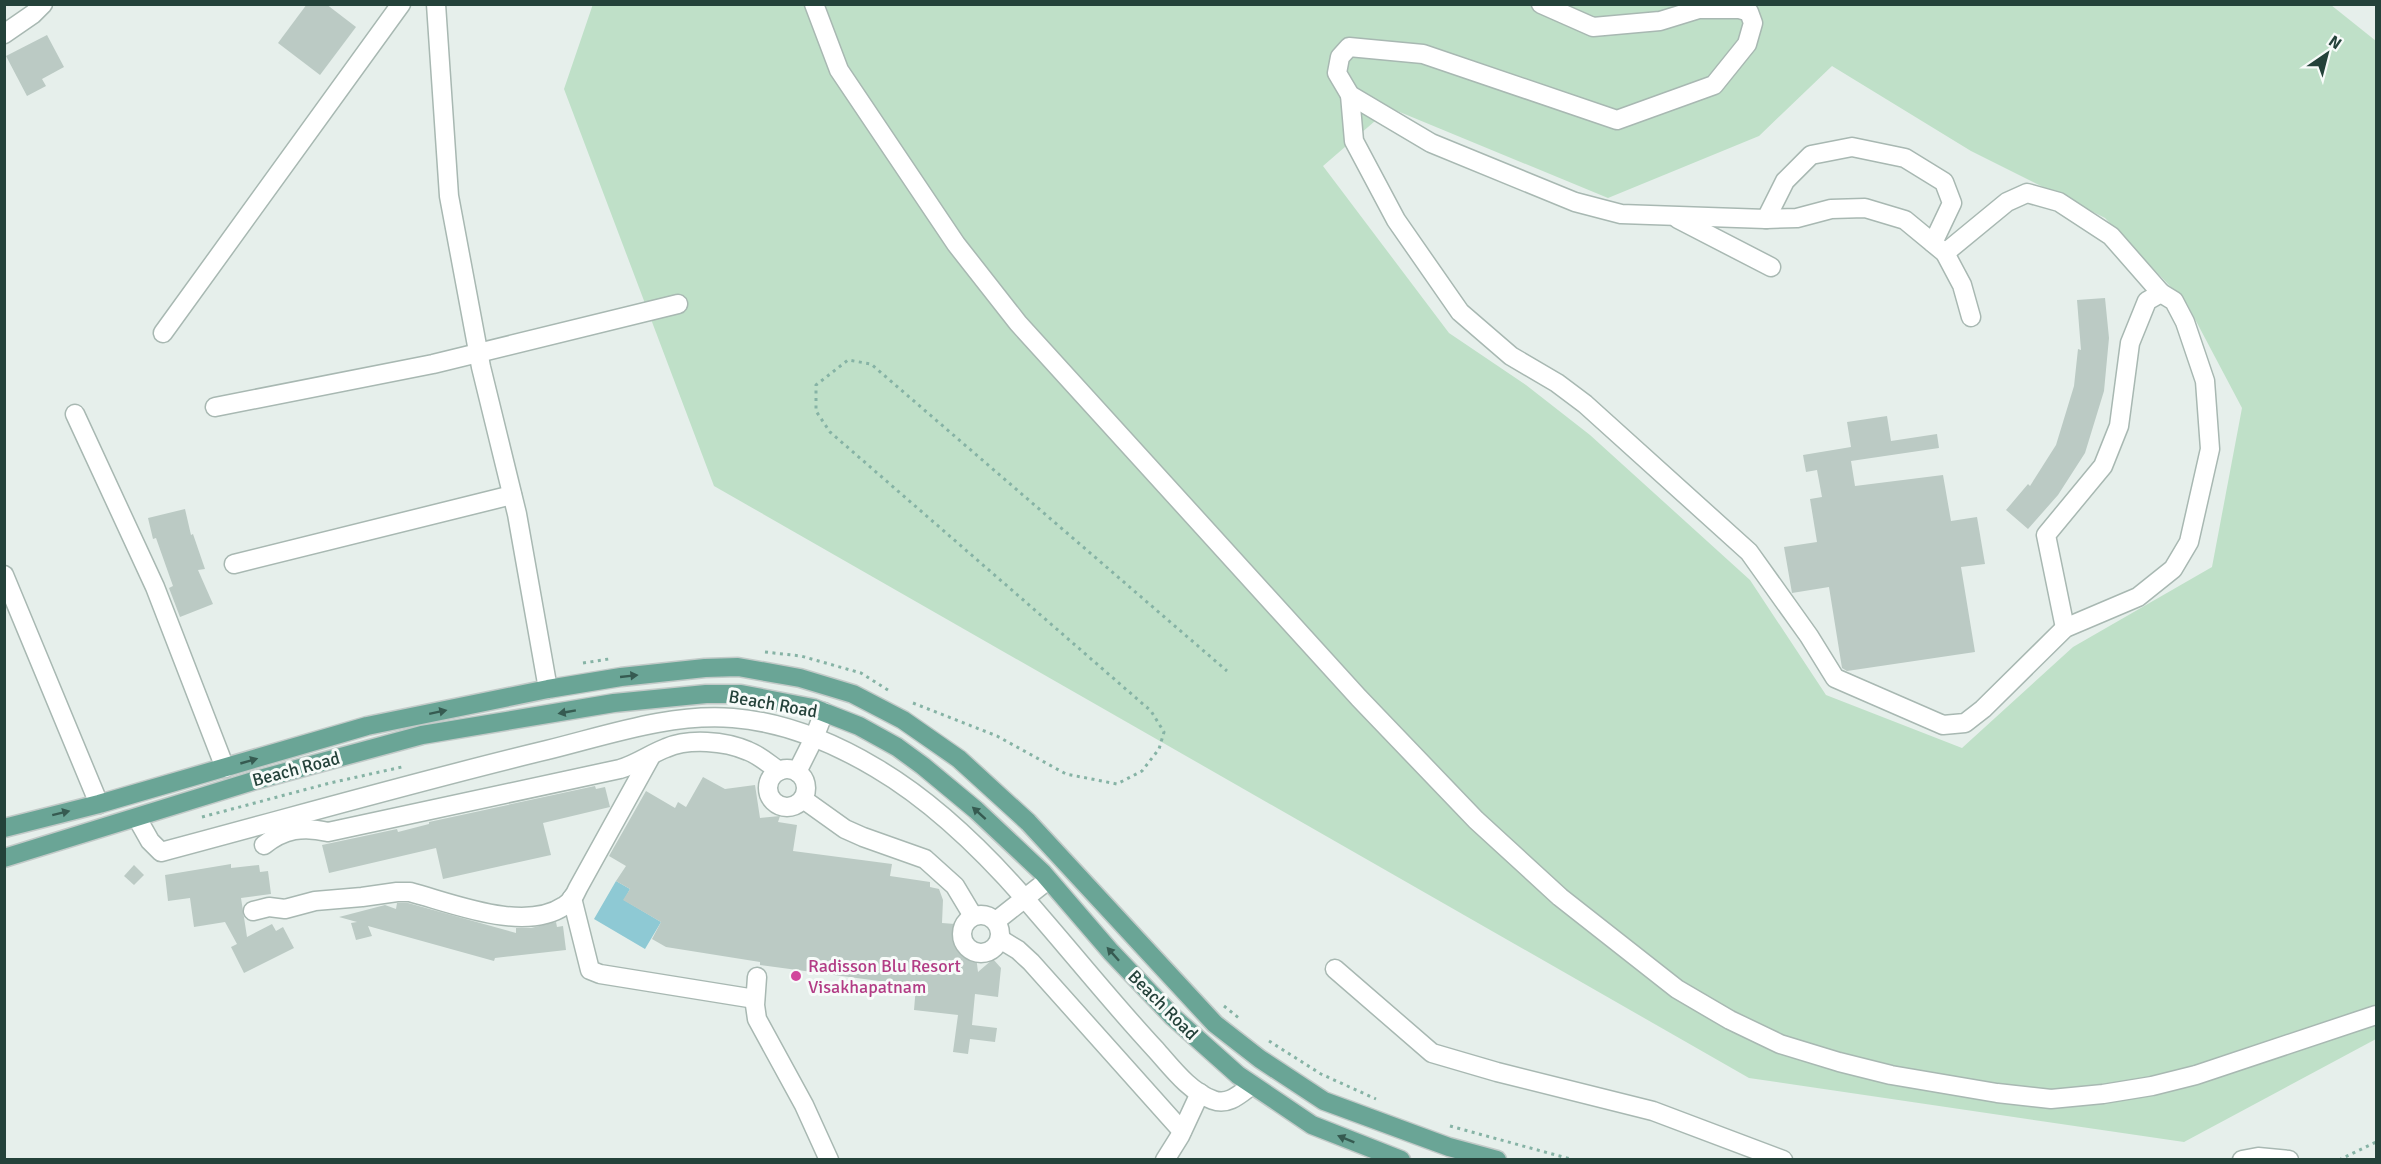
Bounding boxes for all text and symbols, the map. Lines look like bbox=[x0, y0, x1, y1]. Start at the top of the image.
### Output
north arrow bbox=[2297, 24, 2357, 84]
text: N bbox=[2325, 31, 2345, 54]
one-way arrow bbox=[620, 671, 639, 681]
street label: Beach Road bbox=[727, 685, 819, 723]
one-way arrow bbox=[428, 707, 447, 716]
one-way arrow bbox=[557, 707, 576, 716]
street label: Beach Road bbox=[250, 747, 342, 791]
one-way arrow bbox=[240, 756, 258, 765]
one-way arrow bbox=[972, 807, 987, 820]
one-way arrow bbox=[52, 808, 70, 818]
one-way arrow bbox=[1107, 947, 1120, 962]
place label: Radisson Blu Resort Visakhapatnam bbox=[808, 955, 961, 998]
street label: Beach Road bbox=[1123, 965, 1203, 1045]
marker: Radisson Blu Resort Visakhapatnam bbox=[789, 969, 803, 983]
one-way arrow bbox=[1337, 1133, 1355, 1143]

